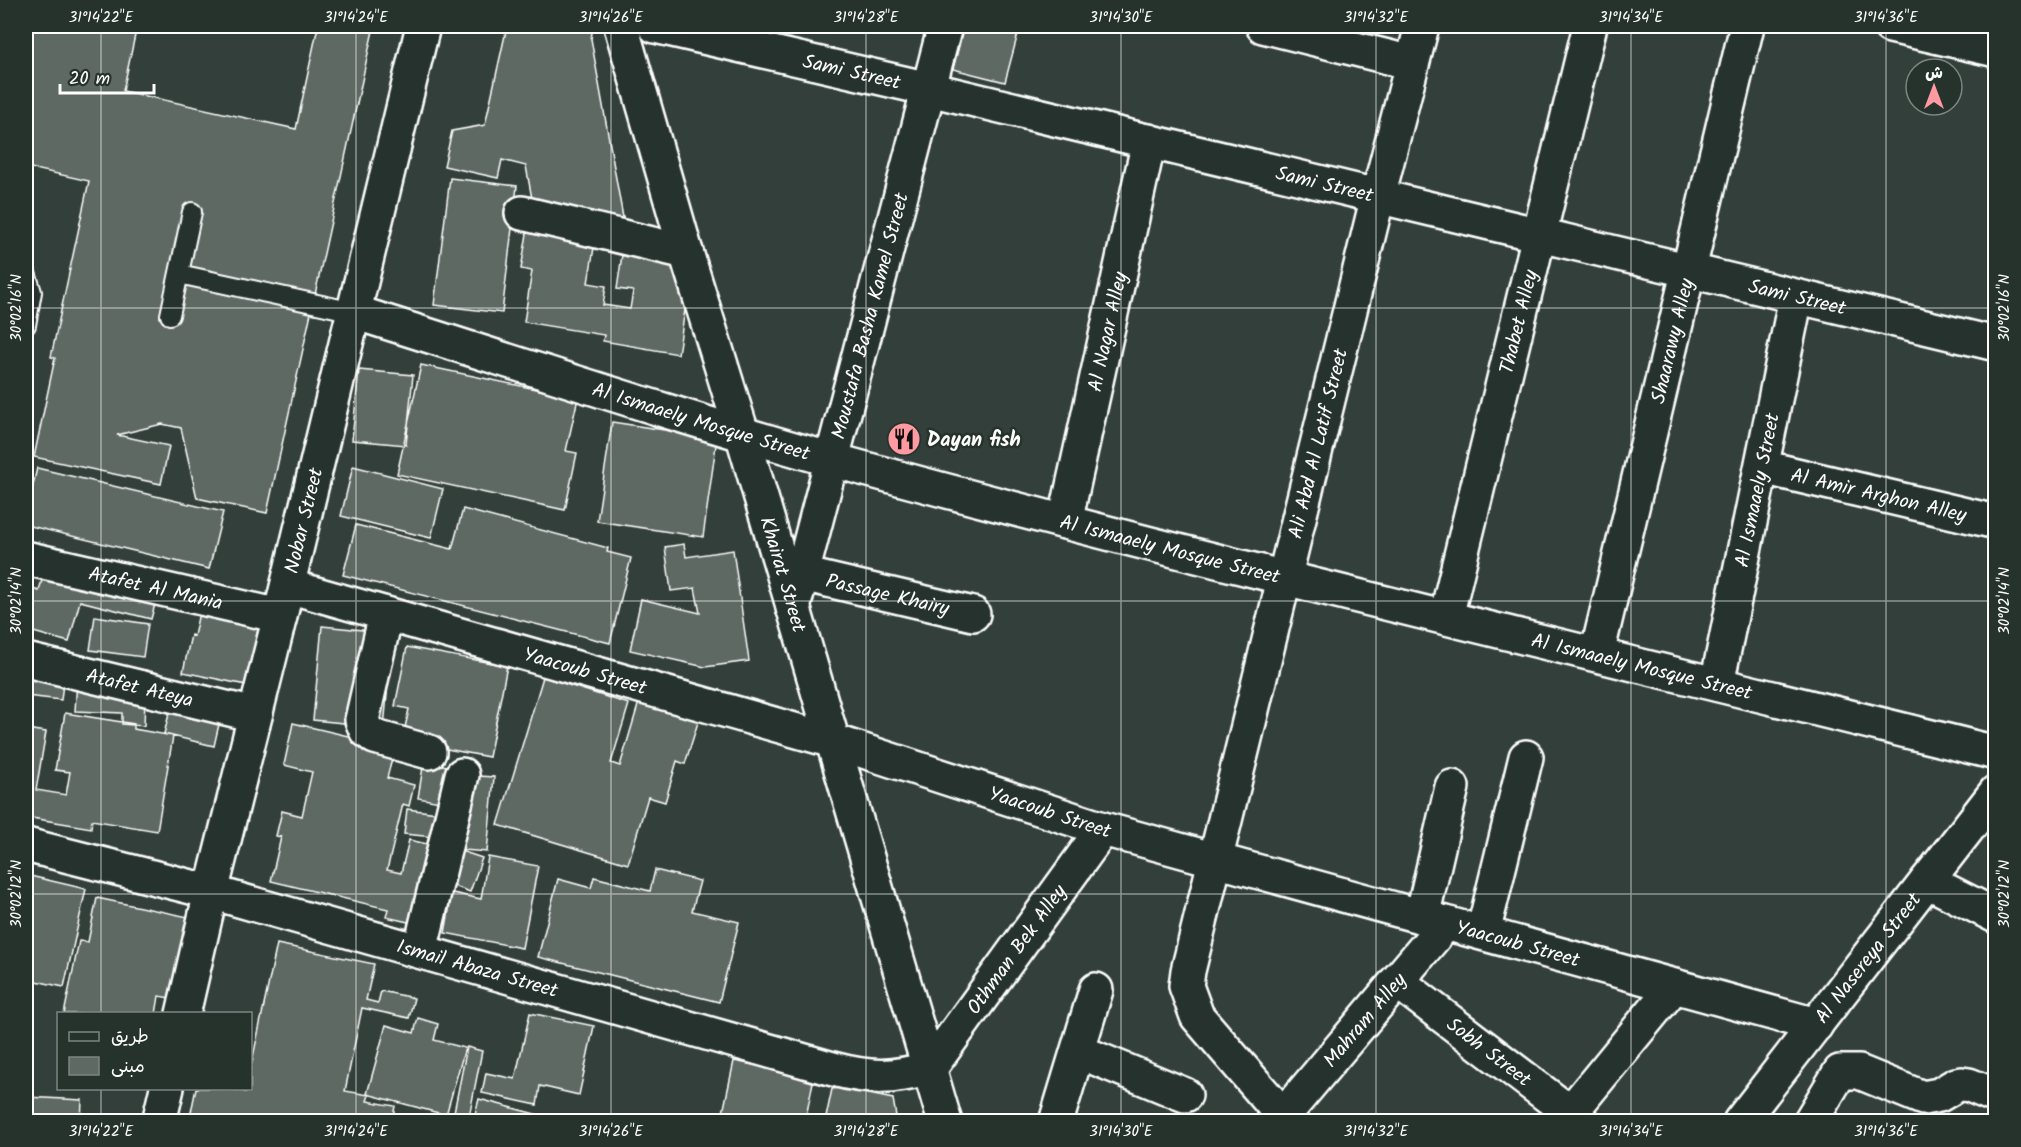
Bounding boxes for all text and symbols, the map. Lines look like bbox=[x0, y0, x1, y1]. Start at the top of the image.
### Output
text: 31°14'22"E bbox=[69, 6, 135, 30]
text: 31°14'24"E bbox=[324, 6, 389, 30]
text: 31°14'26"E bbox=[579, 6, 644, 30]
text: 31°14'28"E bbox=[834, 6, 900, 30]
text: 31°14'30"E bbox=[1089, 6, 1154, 30]
text: 31°14'32"E bbox=[1344, 6, 1409, 30]
text: 31°14'34"E bbox=[1599, 6, 1664, 30]
text: 31°14'36"E bbox=[1854, 6, 1919, 30]
street label: Sami Street bbox=[799, 46, 904, 100]
scale bar bbox=[60, 57, 154, 95]
north arrow bbox=[1904, 57, 1964, 117]
text: ش bbox=[1925, 61, 1943, 86]
text: 20 m bbox=[69, 65, 110, 94]
street label: Sami Street bbox=[1272, 158, 1377, 213]
street label: Moustafa Basha Kamel Street bbox=[824, 189, 919, 443]
street label: Thabet Alley bbox=[1492, 266, 1548, 378]
street label: Al Nagar Alley bbox=[1080, 268, 1138, 395]
street label: Sami Street bbox=[1745, 271, 1849, 326]
text: 30°02'16"N bbox=[5, 274, 29, 342]
text: 30°02'16"N bbox=[1993, 274, 2017, 342]
street label: Shaarawy Alley bbox=[1643, 275, 1704, 407]
street label: Ali Abd Al Latif Street bbox=[1281, 345, 1358, 542]
street label: Al Ismaaely Mosque Street bbox=[588, 375, 814, 471]
street label: Al Ismaaely Street bbox=[1727, 410, 1790, 570]
restaurant icon: Dayan fish bbox=[886, 421, 922, 457]
place label: Dayan fish bbox=[927, 425, 1021, 457]
street label: Al Amir Arghon Alley bbox=[1787, 460, 1970, 533]
street label: Nobar Street bbox=[277, 464, 333, 577]
street label: Al Ismaaely Mosque Street bbox=[1056, 507, 1283, 594]
street label: Khairat Street bbox=[750, 513, 814, 637]
street label: Atafet Al Mania bbox=[85, 559, 226, 620]
street label: Passage Khairy bbox=[822, 566, 953, 626]
text: 30°02'14"N bbox=[5, 567, 29, 635]
text: 30°02'14"N bbox=[1993, 567, 2017, 635]
street label: Al Ismaaely Mosque Street bbox=[1528, 626, 1755, 710]
street label: Yaacoub Street bbox=[519, 640, 650, 705]
street label: Atafet Ateya bbox=[82, 661, 196, 718]
street label: Yaacoub Street bbox=[984, 779, 1115, 849]
text: 30°02'12"N bbox=[5, 860, 29, 928]
text: 30°02'12"N bbox=[1993, 860, 2017, 928]
street label: Othman Bek Alley bbox=[960, 878, 1076, 1022]
street label: Al Nasereya Street bbox=[1808, 886, 1931, 1031]
street label: Yaacoub Street bbox=[1452, 913, 1583, 977]
street label: Ismail Abaza Street bbox=[392, 932, 562, 1008]
street label: Mahram Alley bbox=[1316, 966, 1416, 1076]
street label: Sobh Street bbox=[1439, 1010, 1538, 1096]
legend bbox=[57, 1012, 252, 1090]
text: طريق bbox=[111, 1023, 149, 1052]
text: مبنى bbox=[111, 1053, 145, 1082]
text: 31°14'22"E bbox=[69, 1120, 135, 1144]
text: 31°14'24"E bbox=[324, 1120, 389, 1144]
text: 31°14'26"E bbox=[579, 1120, 644, 1144]
text: 31°14'28"E bbox=[834, 1120, 900, 1144]
text: 31°14'30"E bbox=[1089, 1120, 1154, 1144]
text: 31°14'32"E bbox=[1344, 1120, 1409, 1144]
text: 31°14'34"E bbox=[1599, 1120, 1664, 1144]
text: 31°14'36"E bbox=[1854, 1120, 1919, 1144]

